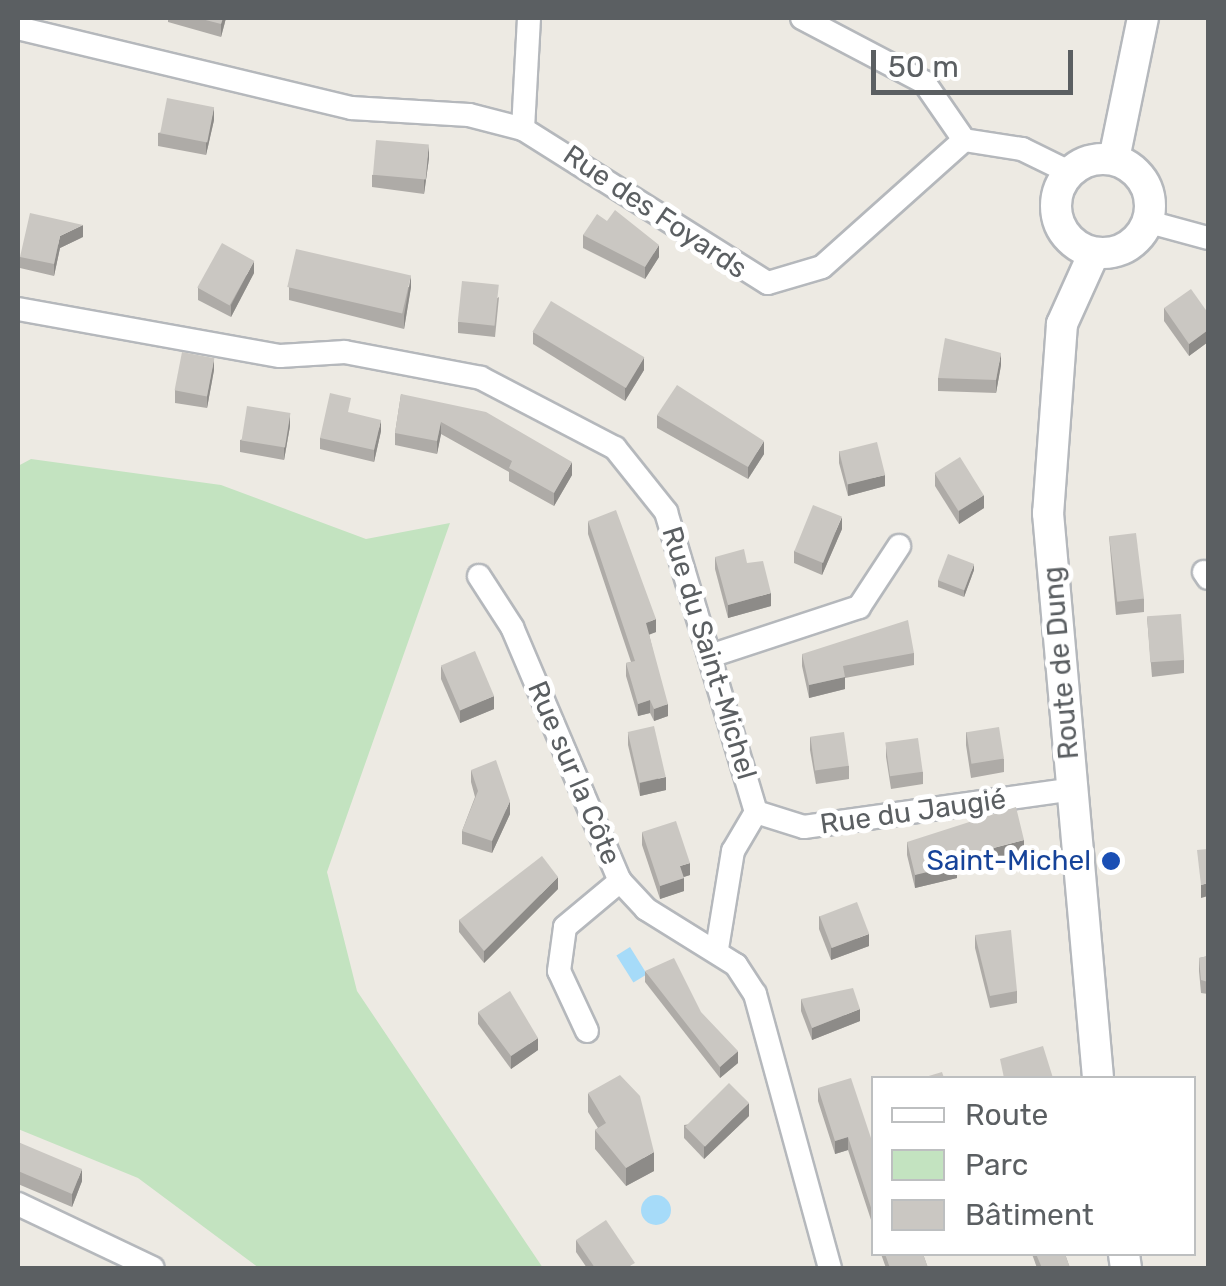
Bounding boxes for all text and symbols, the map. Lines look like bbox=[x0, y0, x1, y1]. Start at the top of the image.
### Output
scale bar bbox=[876, 30, 1078, 92]
text: 50 m bbox=[888, 49, 959, 85]
street label: Rue des Foyards bbox=[557, 138, 753, 286]
street label: Rue du Saint-Michel bbox=[655, 523, 763, 783]
street label: Route de Dung bbox=[1036, 565, 1086, 761]
street label: Rue sur la Côte bbox=[520, 676, 628, 870]
street label: Rue du Jaugié bbox=[818, 782, 1008, 842]
place label: Saint-Michel bbox=[927, 844, 1091, 878]
marker: Saint-Michel bbox=[1100, 850, 1122, 872]
legend bbox=[871, 1076, 1196, 1256]
text: Route bbox=[965, 1097, 1048, 1133]
text: Parc bbox=[965, 1147, 1028, 1183]
text: Bâtiment bbox=[965, 1197, 1094, 1233]

